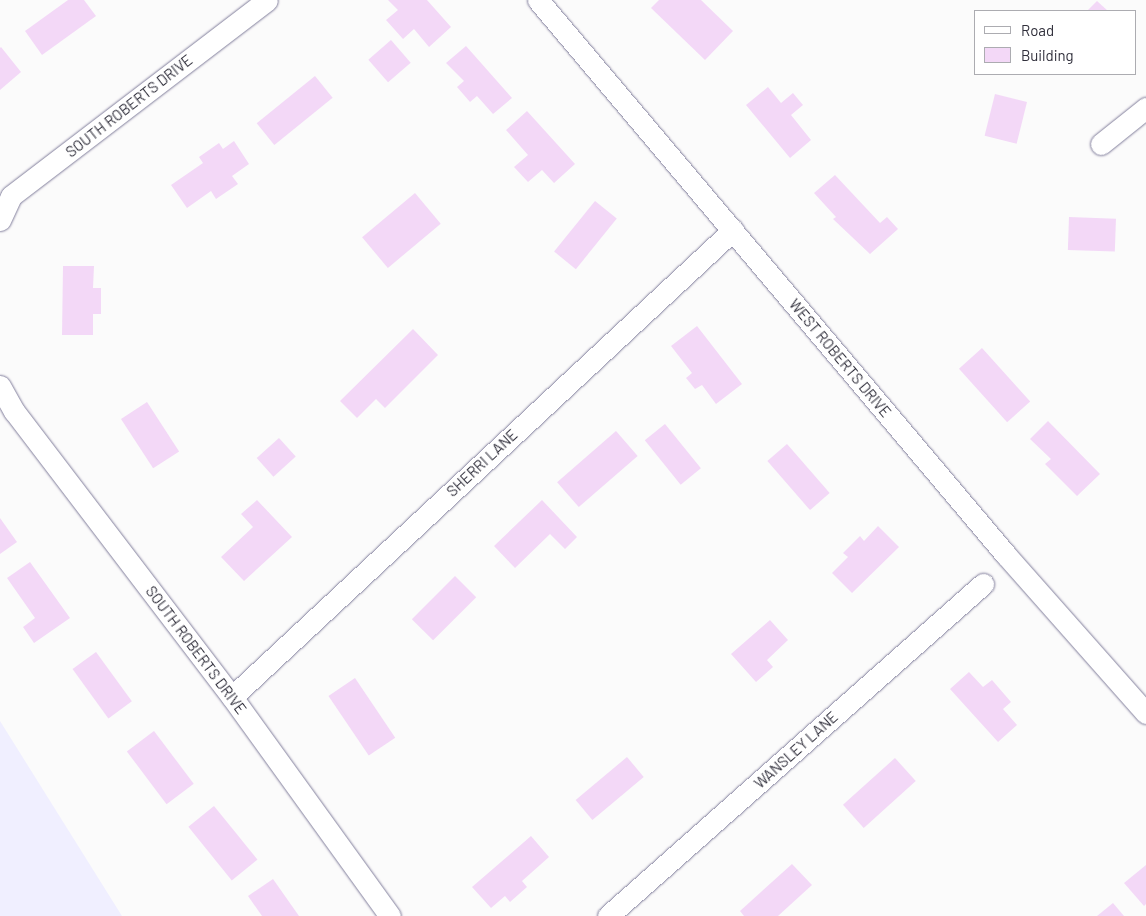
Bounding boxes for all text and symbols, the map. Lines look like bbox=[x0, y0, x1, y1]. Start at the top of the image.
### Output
legend bbox=[974, 10, 1136, 75]
text: Road bbox=[1021, 21, 1054, 39]
text: Building bbox=[1021, 46, 1074, 64]
street label: SOUTH ROBERTS DRIVE bbox=[62, 51, 196, 161]
street label: WEST ROBERTS DRIVE bbox=[785, 295, 895, 421]
street label: SHERRI LANE bbox=[443, 426, 521, 500]
street label: SOUTH ROBERTS DRIVE bbox=[142, 582, 250, 718]
street label: WANSLEY LANE bbox=[751, 708, 841, 792]

